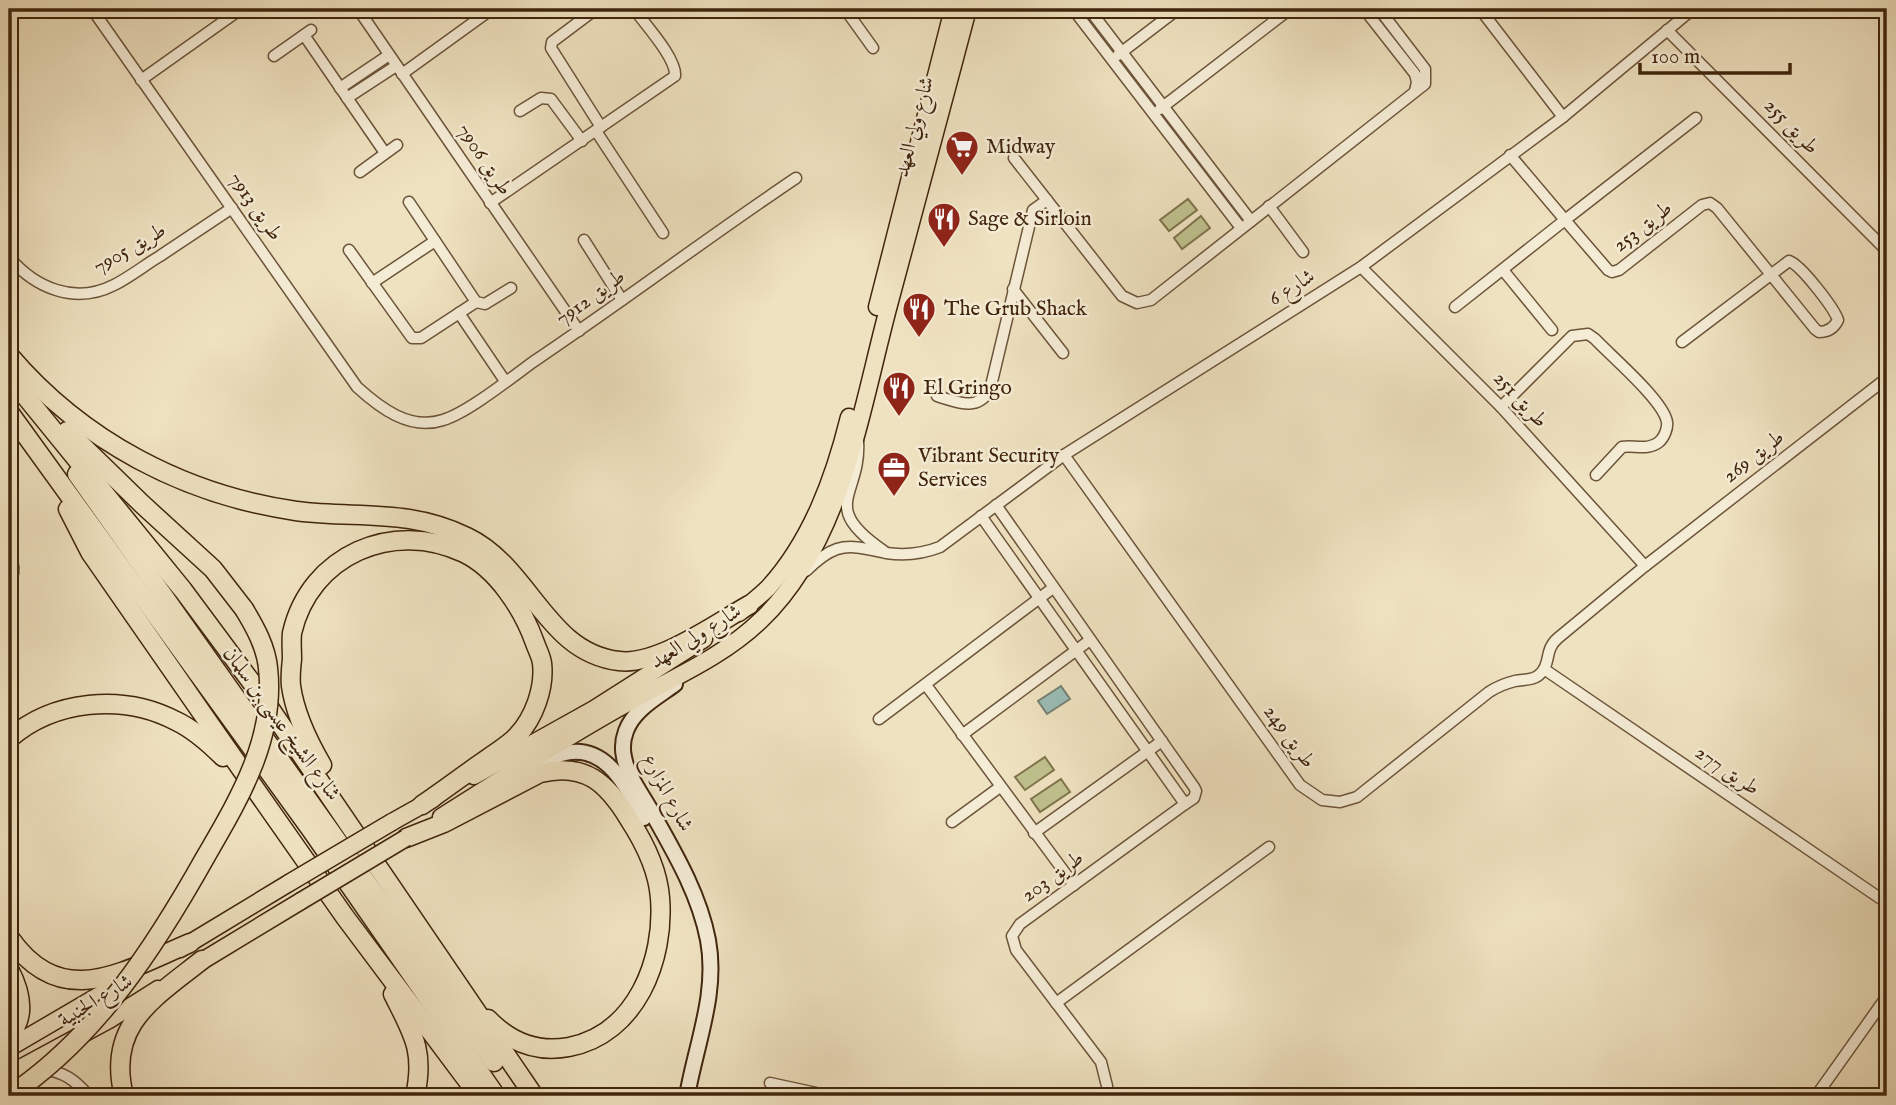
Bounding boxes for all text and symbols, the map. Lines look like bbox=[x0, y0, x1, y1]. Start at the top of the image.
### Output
scale bar bbox=[1640, 32, 1791, 76]
text: 100 m bbox=[1651, 44, 1700, 71]
street label: شارع ولي العهد bbox=[889, 74, 944, 181]
street label: طريق 255 bbox=[1758, 93, 1824, 161]
street label: طريق 7906 bbox=[450, 119, 518, 201]
supermarket icon: Midway bbox=[943, 128, 981, 177]
place label: Midway bbox=[986, 134, 1056, 161]
street label: طريق 7913 bbox=[222, 167, 288, 247]
street label: طريق 253 bbox=[1608, 195, 1678, 259]
restaurant icon: Sage & Sirloin bbox=[925, 200, 963, 249]
place label: Sage & Sirloin bbox=[968, 206, 1092, 233]
street label: طريق 7905 bbox=[89, 217, 171, 281]
street label: شارع 6 bbox=[1264, 263, 1322, 315]
street label: طريق 7912 bbox=[551, 264, 631, 332]
restaurant icon: The Grub Shack bbox=[900, 290, 938, 339]
place label: The Grub Shack bbox=[944, 296, 1088, 323]
street label: طريق 251 bbox=[1487, 366, 1553, 434]
restaurant icon: El Gringo bbox=[880, 369, 918, 418]
place label: El Gringo bbox=[923, 375, 1012, 402]
street label: طريق 269 bbox=[1718, 425, 1790, 489]
place label: Vibrant Security Services bbox=[917, 443, 1060, 494]
office icon: Vibrant Security Services bbox=[875, 449, 913, 498]
street label: شارع ولي العهد bbox=[645, 598, 748, 678]
street label: شارع الشيخ عيسى بن سلمان bbox=[213, 641, 346, 809]
street label: طريق 249 bbox=[1257, 700, 1321, 774]
street label: طريق 277 bbox=[1689, 740, 1765, 802]
street label: شارع المزارع bbox=[633, 749, 699, 838]
street label: طريق 203 bbox=[1016, 845, 1090, 909]
street label: شارع الجنبية bbox=[54, 968, 140, 1036]

